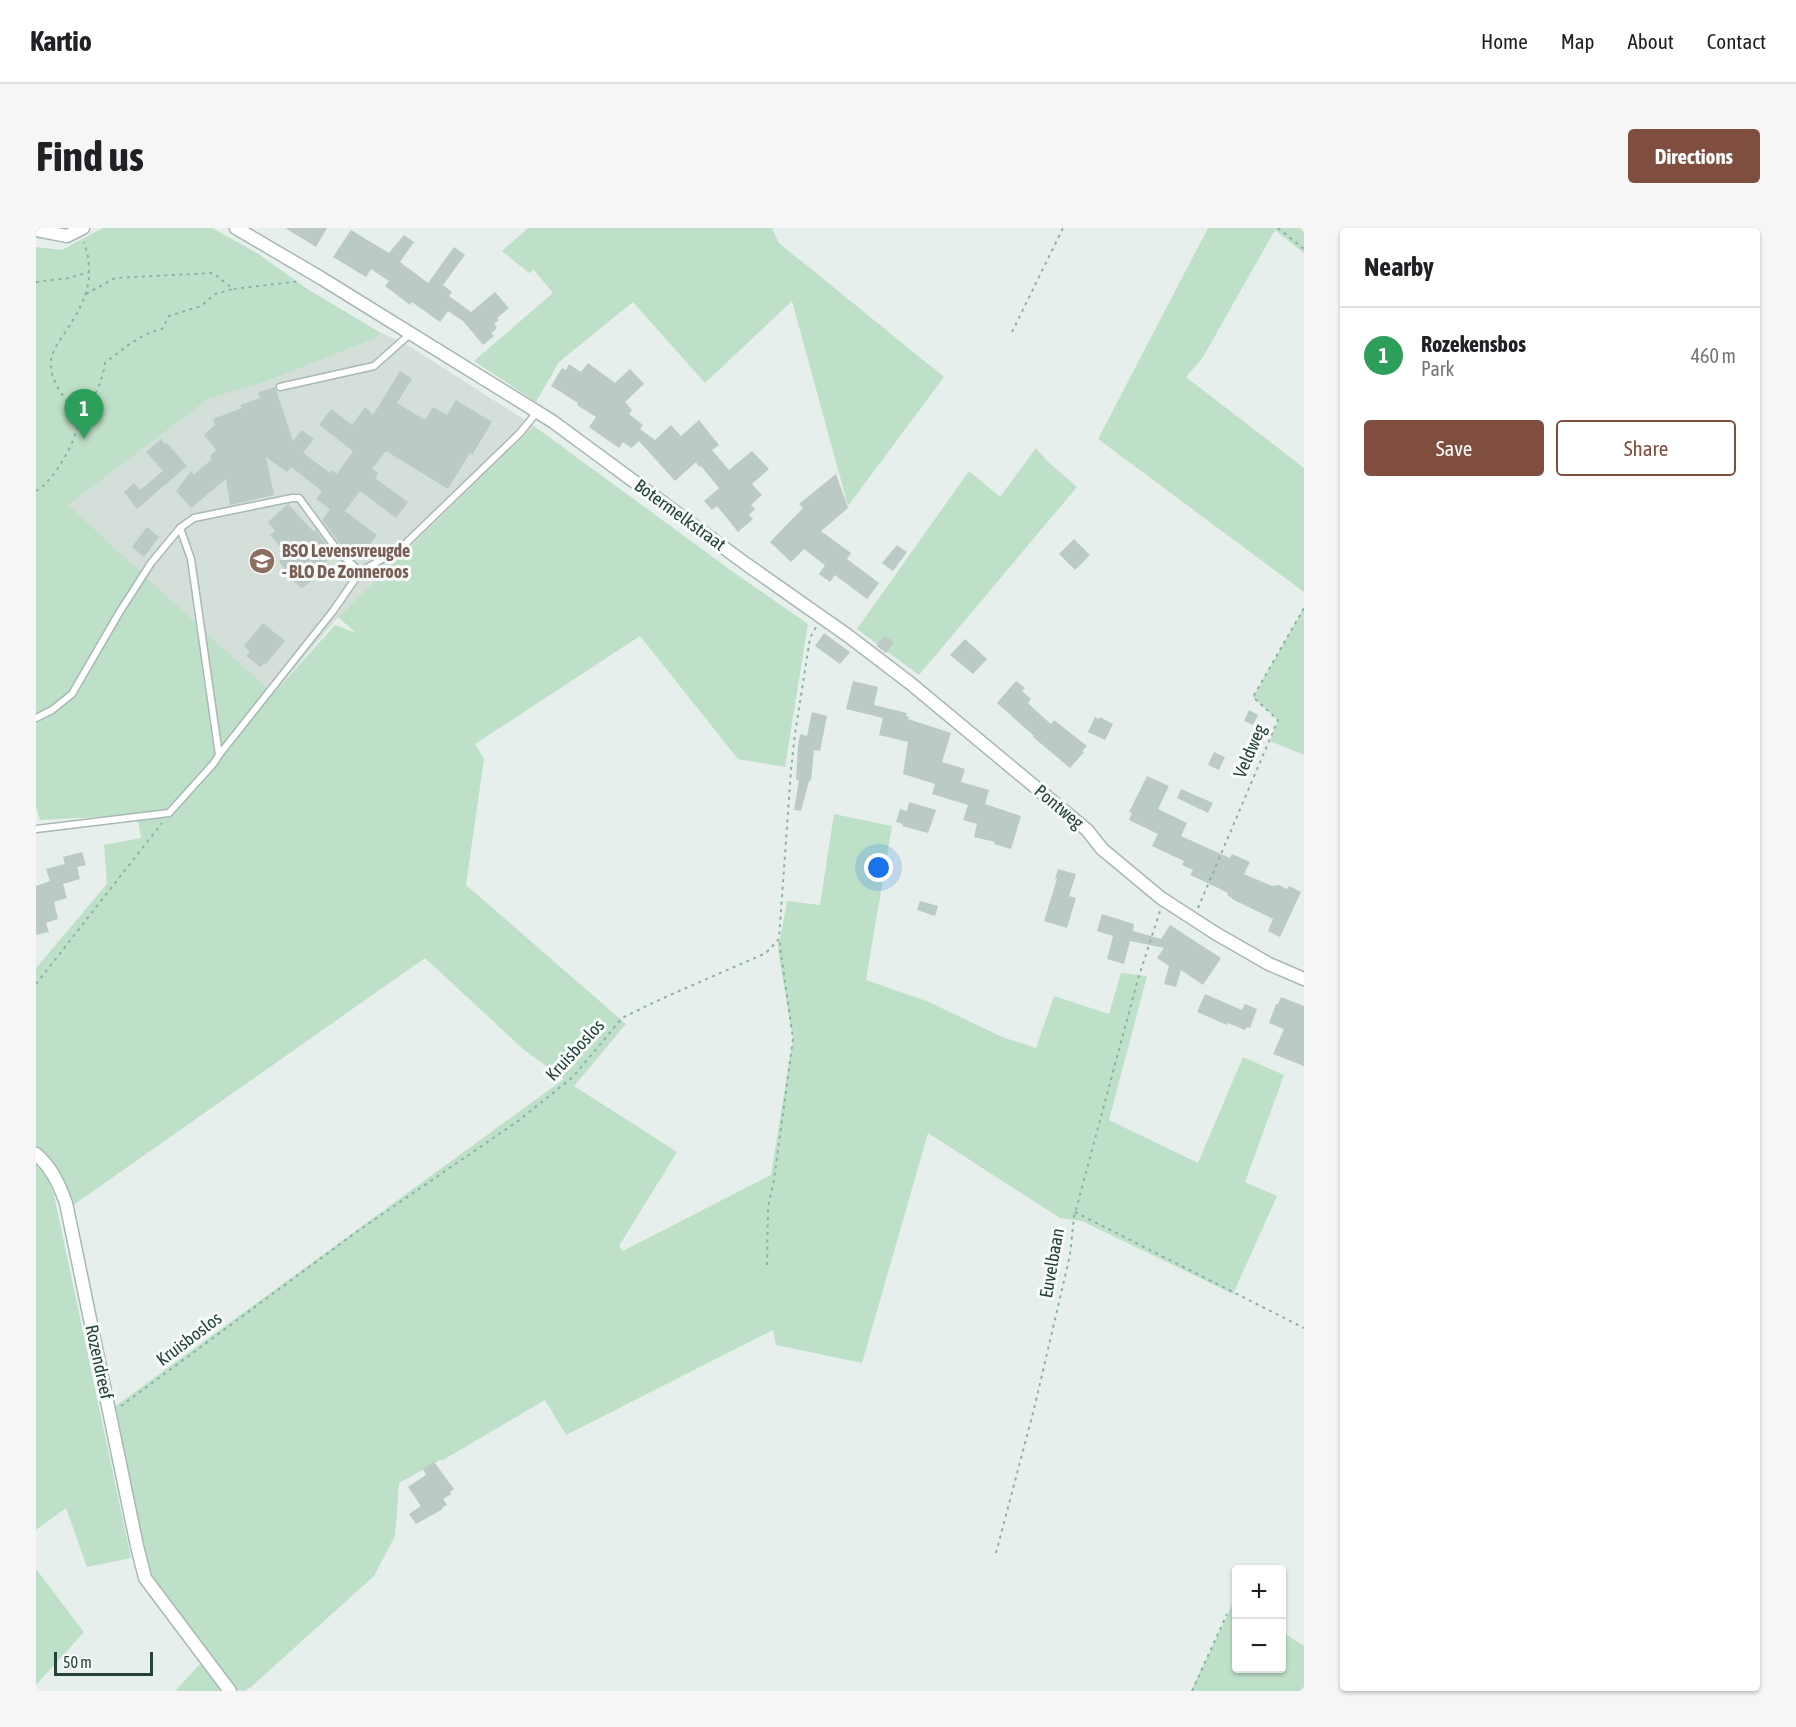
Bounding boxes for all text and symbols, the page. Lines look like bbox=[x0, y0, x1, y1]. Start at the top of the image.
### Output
text: Kartio bbox=[30, 25, 92, 57]
text: Home bbox=[1481, 29, 1528, 53]
text: Map bbox=[1561, 29, 1595, 53]
text: About bbox=[1628, 29, 1674, 53]
text: Contact bbox=[1707, 29, 1766, 53]
button: Directions bbox=[1628, 129, 1760, 183]
text: Find us bbox=[36, 132, 144, 180]
text: Nearby bbox=[1364, 252, 1434, 282]
text: Rozekensbos bbox=[1421, 331, 1526, 357]
text: 1 bbox=[1379, 344, 1388, 367]
text: 460 m bbox=[1691, 344, 1736, 367]
text: Park bbox=[1421, 357, 1454, 380]
pin: 1 bbox=[64, 390, 104, 439]
button: Save bbox=[1364, 420, 1544, 476]
button: Share bbox=[1556, 420, 1736, 476]
street label: Botermelkstraat bbox=[631, 474, 730, 555]
place label: BSO Levensvreugde - BLO De Zonneroos bbox=[282, 540, 410, 582]
school or university icon: BSO Levensvreugde - BLO De Zonneroos bbox=[247, 546, 277, 576]
street label: Veldweg bbox=[1229, 721, 1270, 781]
street label: Pontweg bbox=[1031, 780, 1088, 833]
your location bbox=[864, 853, 893, 882]
street label: Kruisboslos bbox=[541, 1015, 608, 1085]
street label: Euvelbaan bbox=[1035, 1226, 1068, 1299]
street label: Kruisboslos bbox=[152, 1307, 225, 1370]
street label: Rozendreef bbox=[81, 1323, 118, 1401]
map controls bbox=[1232, 1565, 1286, 1673]
button: + bbox=[1232, 1565, 1286, 1619]
button: − bbox=[1232, 1619, 1286, 1673]
scale bar bbox=[54, 1649, 153, 1676]
text: 50 m bbox=[63, 1653, 92, 1671]

